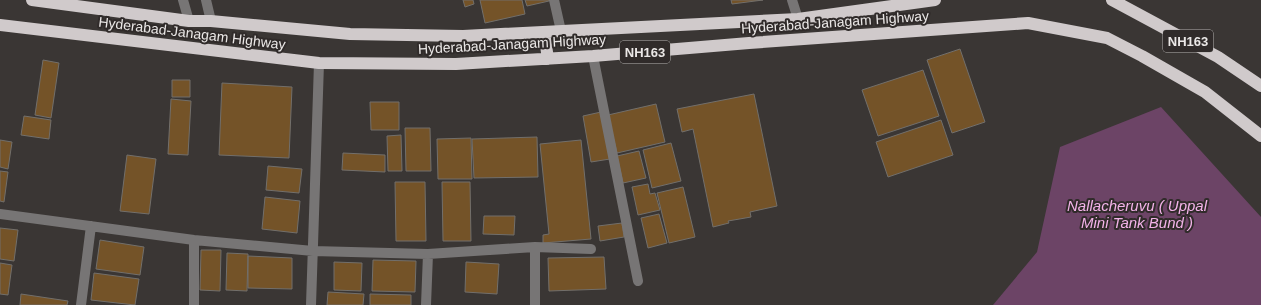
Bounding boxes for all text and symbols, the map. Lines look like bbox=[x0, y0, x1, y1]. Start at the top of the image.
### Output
street label: Hyderabad-Janagam Highway bbox=[741, 7, 929, 37]
street label: Hyderabad-Janagam Highway bbox=[98, 14, 286, 52]
road number: NH163 bbox=[1163, 30, 1213, 52]
street label: Hyderabad-Janagam Highway bbox=[418, 31, 606, 57]
road number: NH163 bbox=[620, 41, 670, 63]
water label: Nallacheruvu ( Uppal Mini Tank Bund ) bbox=[1067, 197, 1208, 231]

